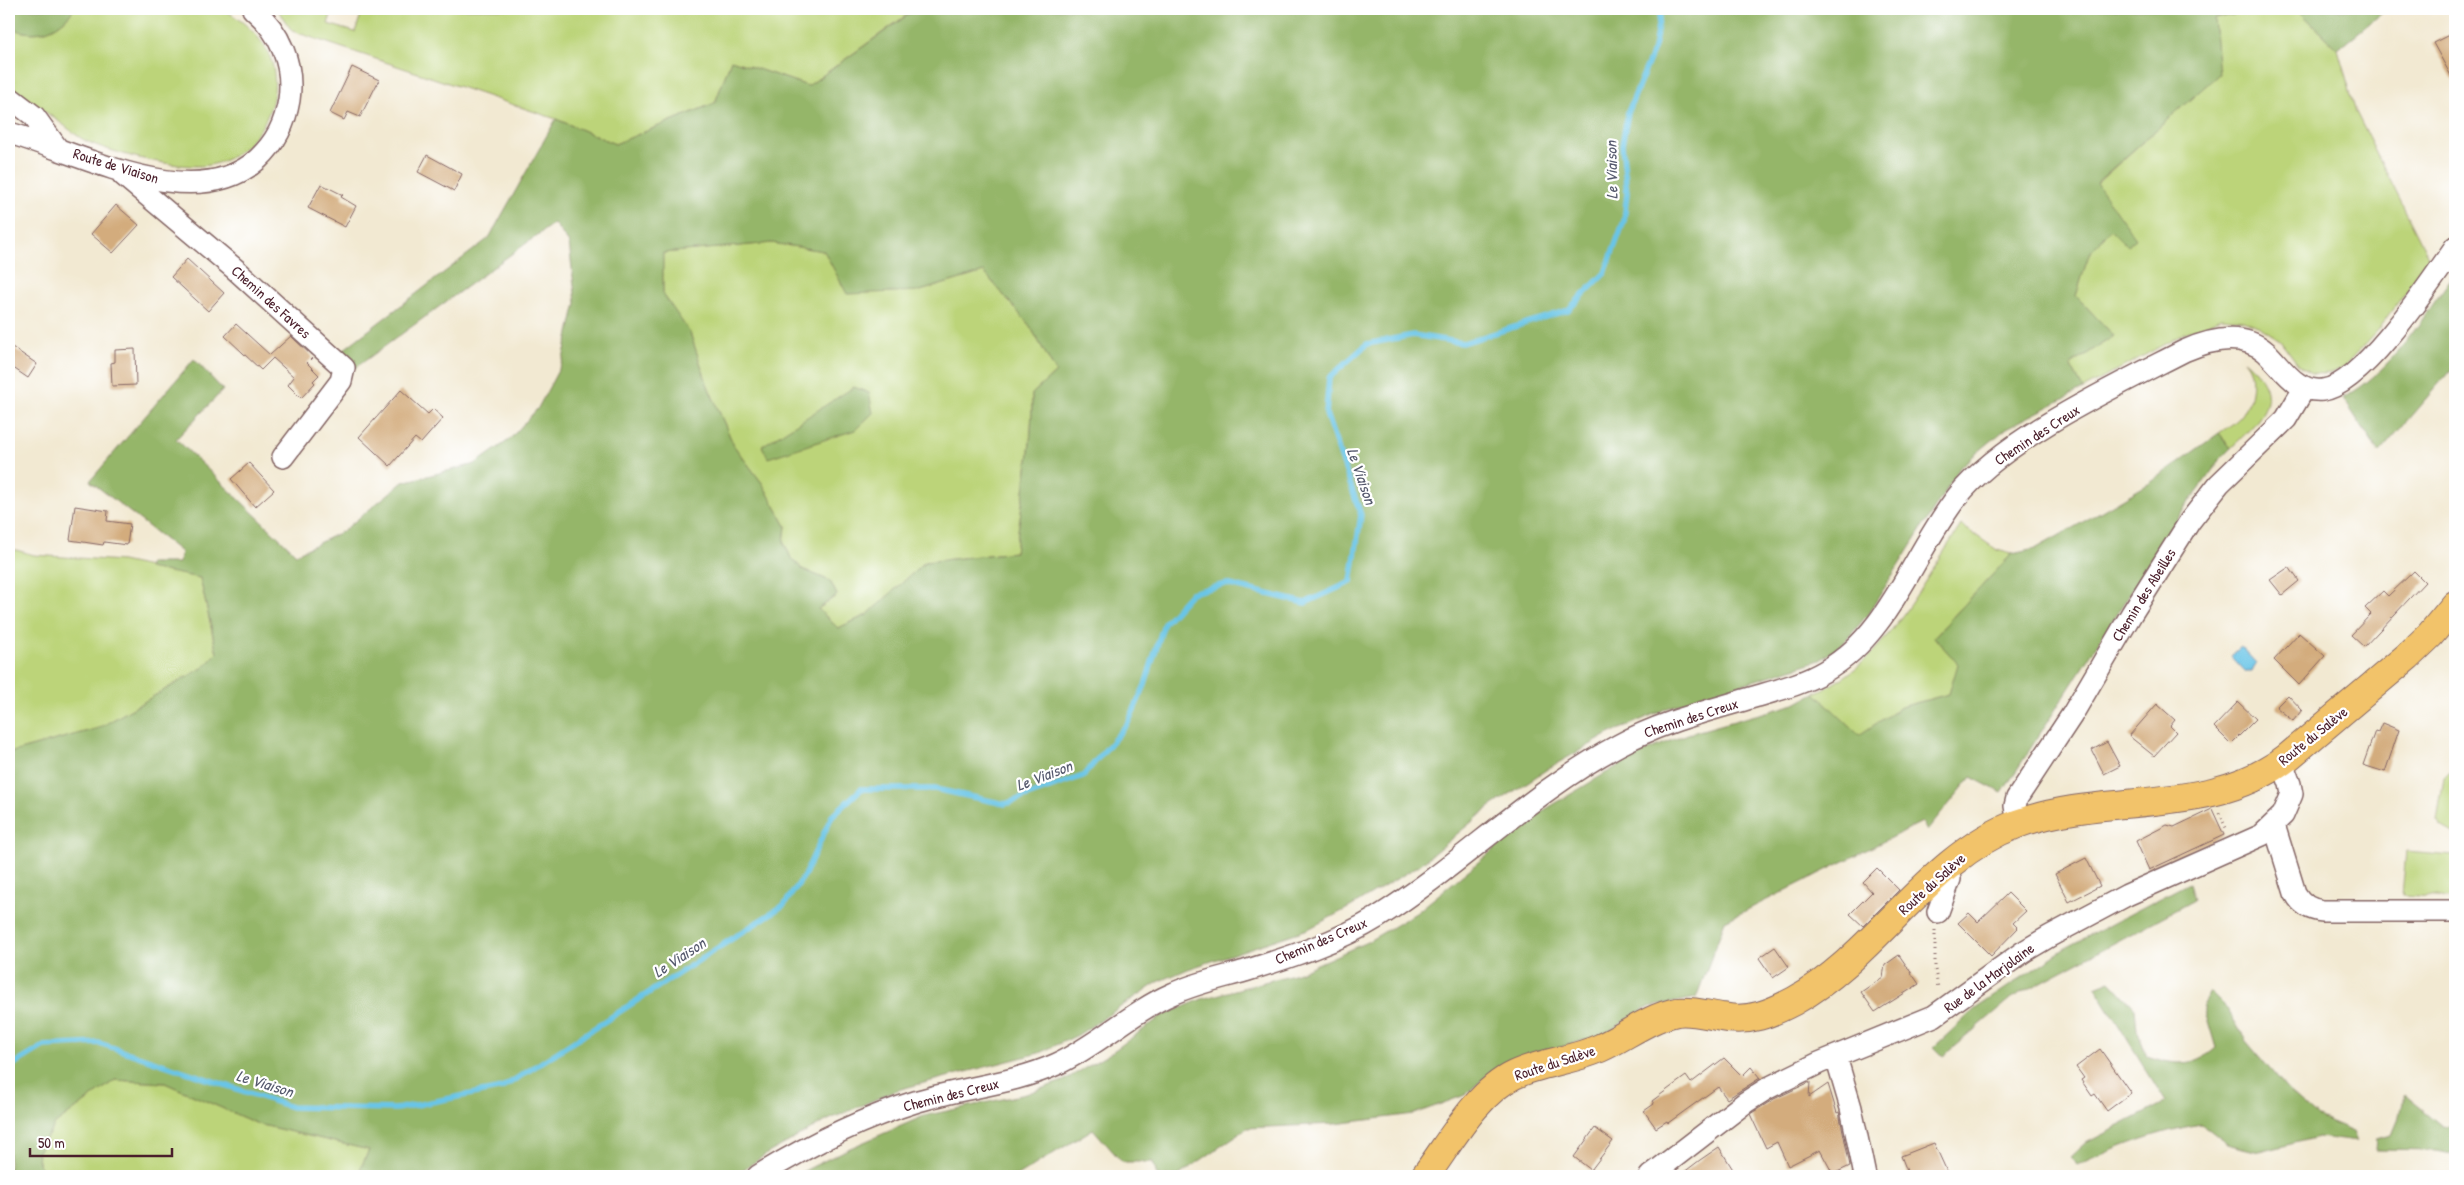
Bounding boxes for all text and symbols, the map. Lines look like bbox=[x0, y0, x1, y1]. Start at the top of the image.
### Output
water label: Le Viaison bbox=[1599, 139, 1623, 199]
street label: Route de Viaison bbox=[71, 143, 162, 189]
street label: Chemin des Favres bbox=[227, 260, 316, 343]
street label: Chemin des Creux bbox=[1990, 399, 2084, 470]
water label: Le Viaison bbox=[1342, 445, 1382, 509]
street label: Chemin des Abeilles bbox=[2106, 544, 2181, 645]
street label: Chemin des Creux bbox=[1641, 692, 1741, 743]
street label: Route du Salève bbox=[2274, 701, 2352, 770]
water label: Le Viaison bbox=[1013, 754, 1077, 796]
street label: Route du Salève bbox=[1894, 848, 1970, 919]
street label: Chemin des Creux bbox=[1272, 912, 1370, 969]
water label: Le Viaison bbox=[649, 931, 711, 982]
street label: Rue de la Marjolaine bbox=[1939, 938, 2038, 1018]
street label: Route du Salève bbox=[1512, 1040, 1598, 1085]
water label: Le Viaison bbox=[234, 1064, 298, 1103]
street label: Chemin des Creux bbox=[901, 1072, 1001, 1117]
scale bar bbox=[30, 1125, 172, 1157]
text: 50 m bbox=[38, 1132, 65, 1153]

